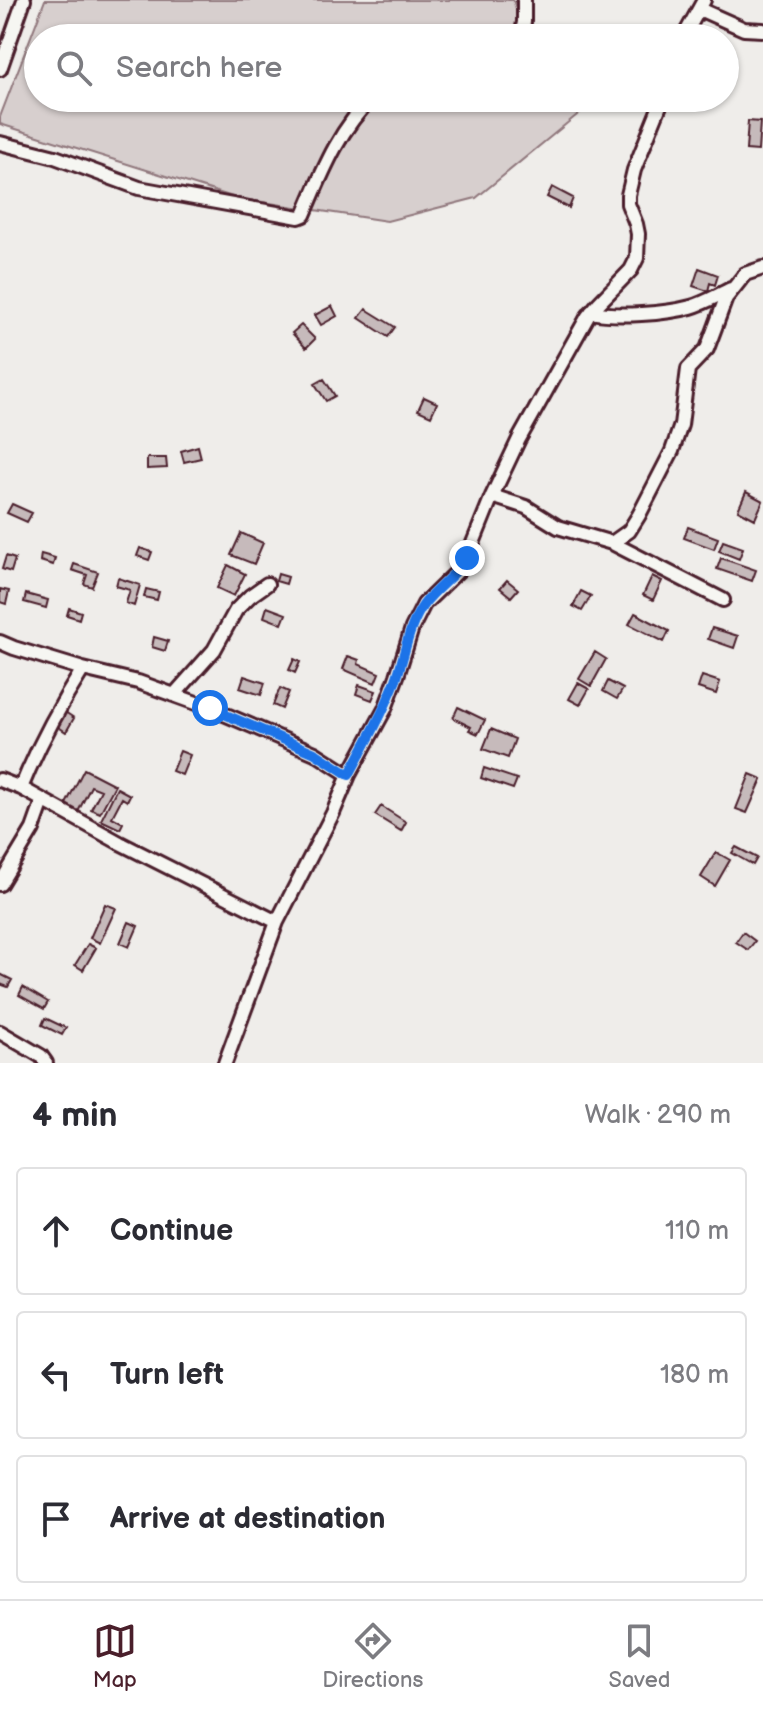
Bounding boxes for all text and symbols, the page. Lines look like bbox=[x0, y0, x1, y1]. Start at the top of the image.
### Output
search box bbox=[24, 24, 739, 112]
icon: search bbox=[52, 46, 96, 90]
text: Search here bbox=[116, 50, 282, 86]
route end bbox=[449, 540, 485, 576]
route start bbox=[192, 690, 228, 726]
text: 4 min bbox=[32, 1095, 118, 1136]
text: Walk · 290 m bbox=[584, 1100, 731, 1131]
icon: ahead bbox=[34, 1209, 78, 1253]
text: Continue bbox=[110, 1213, 233, 1249]
text: 110 m bbox=[665, 1216, 729, 1247]
icon: left bbox=[34, 1353, 78, 1397]
text: Turn left bbox=[110, 1357, 224, 1393]
text: 180 m bbox=[660, 1360, 729, 1391]
icon: arrive bbox=[34, 1497, 78, 1541]
text: Arrive at destination bbox=[110, 1501, 386, 1537]
tab: Map bbox=[93, 1619, 137, 1694]
tab: Directions bbox=[322, 1619, 423, 1694]
tab: Saved bbox=[609, 1619, 670, 1694]

